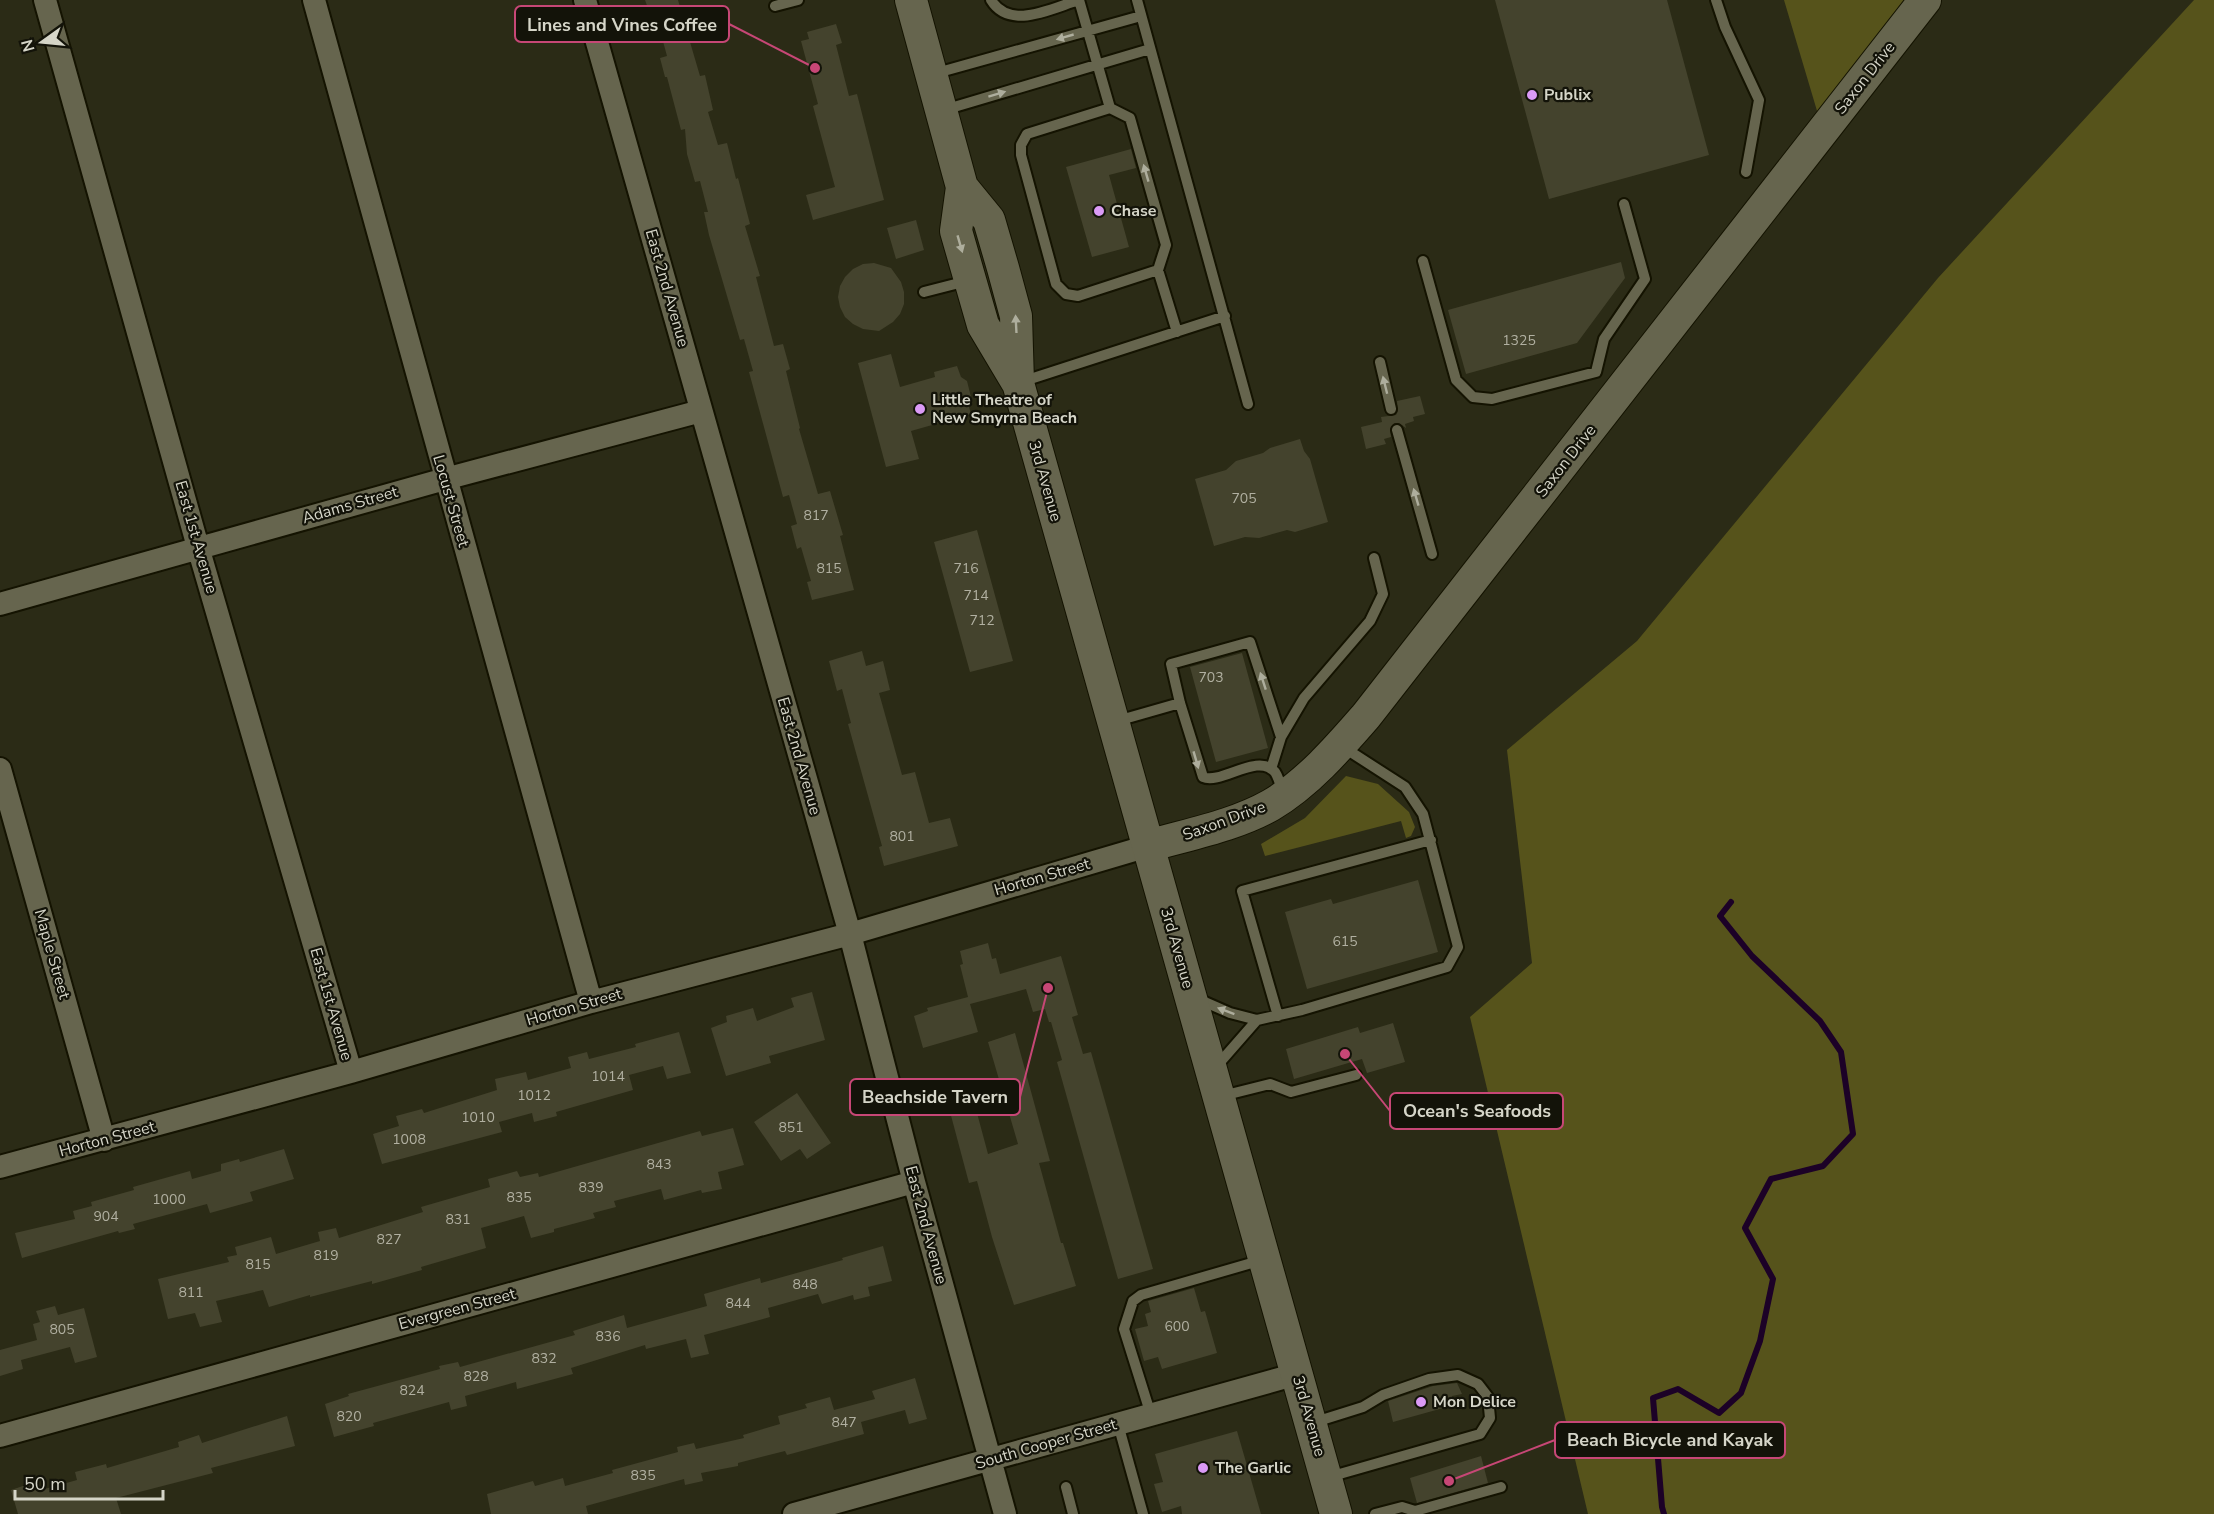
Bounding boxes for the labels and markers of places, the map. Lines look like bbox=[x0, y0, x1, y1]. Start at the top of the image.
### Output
callout: Lines and Vines Coffee bbox=[515, 6, 729, 42]
place label: Publix bbox=[1544, 84, 1591, 106]
marker: Publix bbox=[1525, 88, 1539, 102]
place label: Chase bbox=[1111, 200, 1157, 222]
marker: Chase bbox=[1092, 204, 1106, 218]
place label: Little Theatre of New Smyrna Beach bbox=[932, 389, 1077, 429]
marker: Little Theatre of New Smyrna Beach bbox=[913, 402, 927, 416]
callout: Beachside Tavern bbox=[850, 1079, 1020, 1115]
callout: Ocean's Seafoods bbox=[1390, 1093, 1563, 1129]
place label: Mon Delice bbox=[1433, 1391, 1516, 1413]
marker: Mon Delice bbox=[1414, 1395, 1428, 1409]
callout: Beach Bicycle and Kayak bbox=[1555, 1422, 1785, 1458]
place label: The Garlic bbox=[1215, 1457, 1291, 1479]
marker: The Garlic bbox=[1196, 1461, 1210, 1475]

